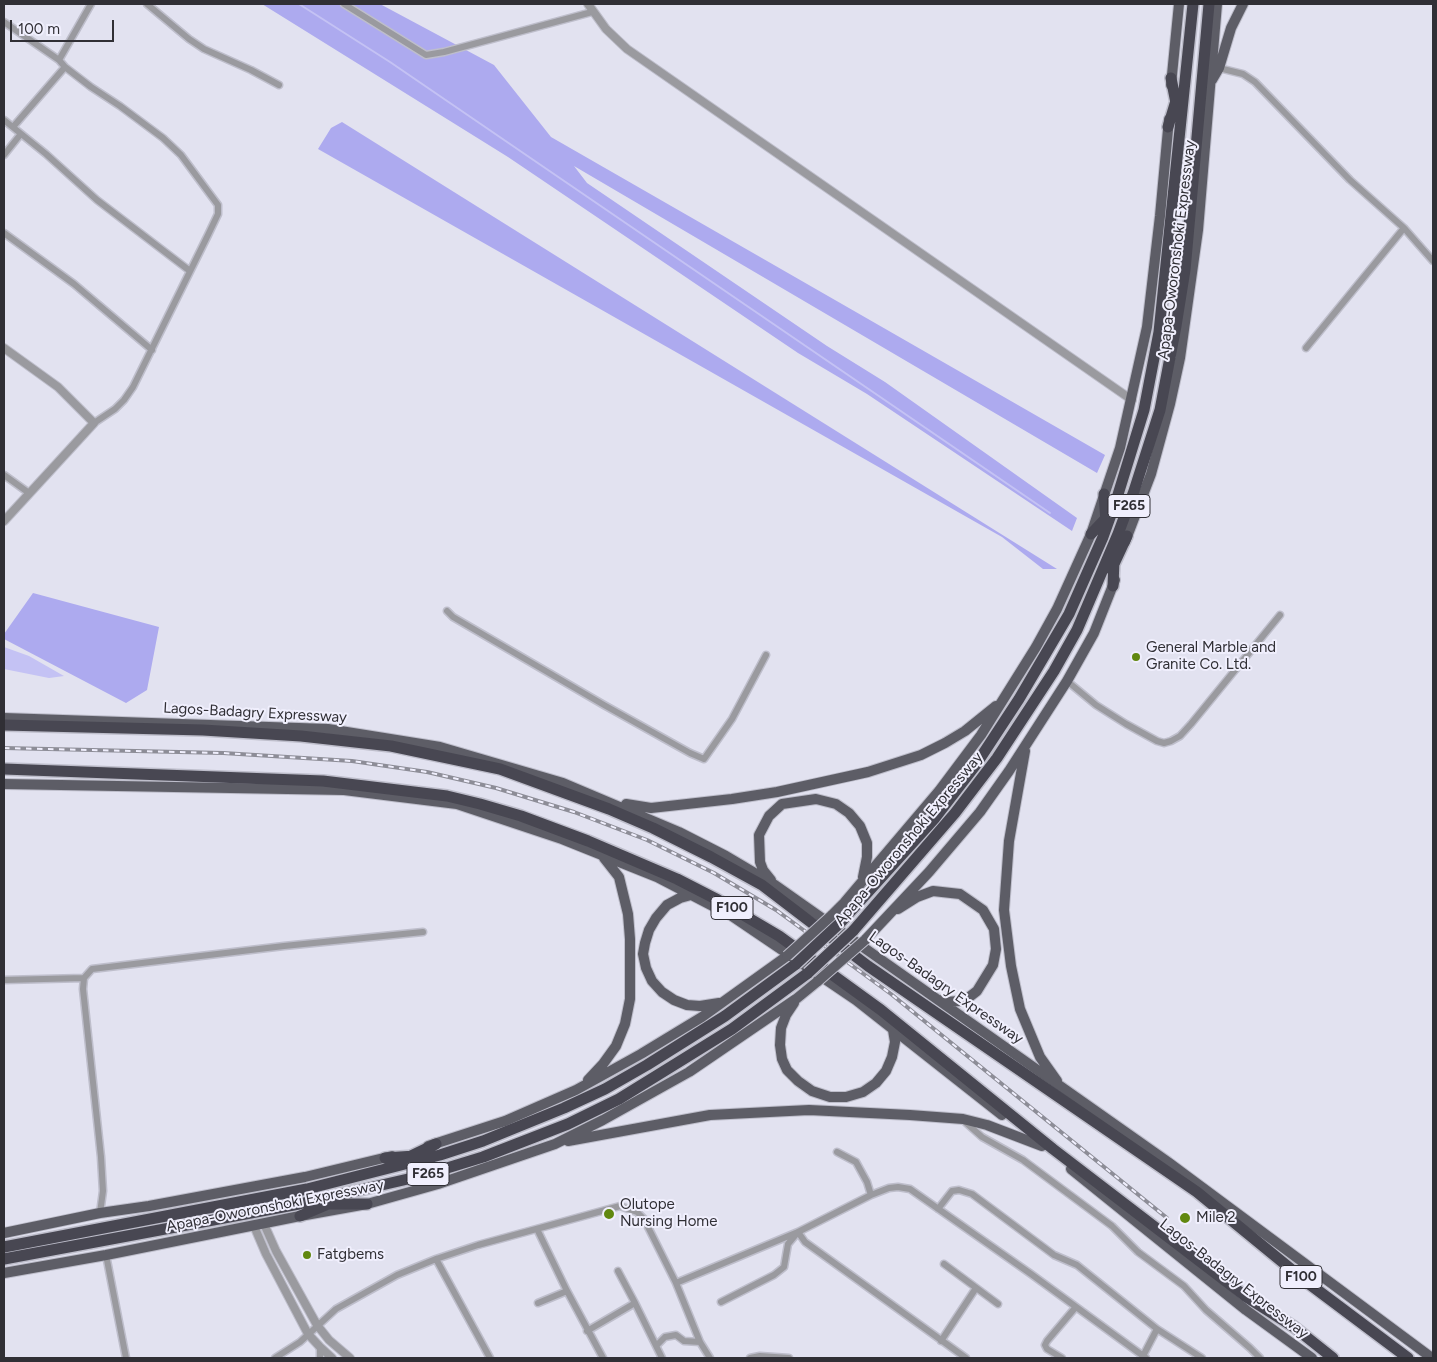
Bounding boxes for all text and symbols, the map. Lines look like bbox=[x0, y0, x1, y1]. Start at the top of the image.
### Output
scale bar bbox=[12, 10, 116, 42]
text: 100 m bbox=[18, 20, 60, 38]
street label: Apapa-Oworonshoki Expressway bbox=[1155, 139, 1199, 361]
road number: F265 bbox=[1108, 494, 1150, 518]
place label: General Marble and Granite Co. Ltd. bbox=[1146, 639, 1276, 674]
marker: General Marble and Granite Co. Ltd. bbox=[1130, 651, 1142, 663]
street label: Lagos-Badagry Expressway bbox=[163, 699, 347, 727]
street label: Apapa-Oworonshoki Expressway bbox=[831, 749, 987, 929]
road number: F100 bbox=[711, 896, 753, 920]
street label: Lagos-Badagry Expressway bbox=[865, 928, 1027, 1048]
road number: F265 bbox=[407, 1162, 449, 1186]
street label: Apapa-Oworonshoki Expressway bbox=[165, 1176, 385, 1236]
place label: Olutope Nursing Home bbox=[620, 1196, 717, 1231]
marker: Olutope Nursing Home bbox=[602, 1207, 616, 1221]
place label: Mile 2 bbox=[1196, 1209, 1236, 1227]
marker: Mile 2 bbox=[1178, 1211, 1192, 1225]
street label: Lagos-Badagry Expressway bbox=[1156, 1215, 1312, 1343]
place label: Fatgbems bbox=[317, 1246, 384, 1264]
marker: Fatgbems bbox=[301, 1249, 313, 1261]
road number: F100 bbox=[1280, 1266, 1322, 1288]

